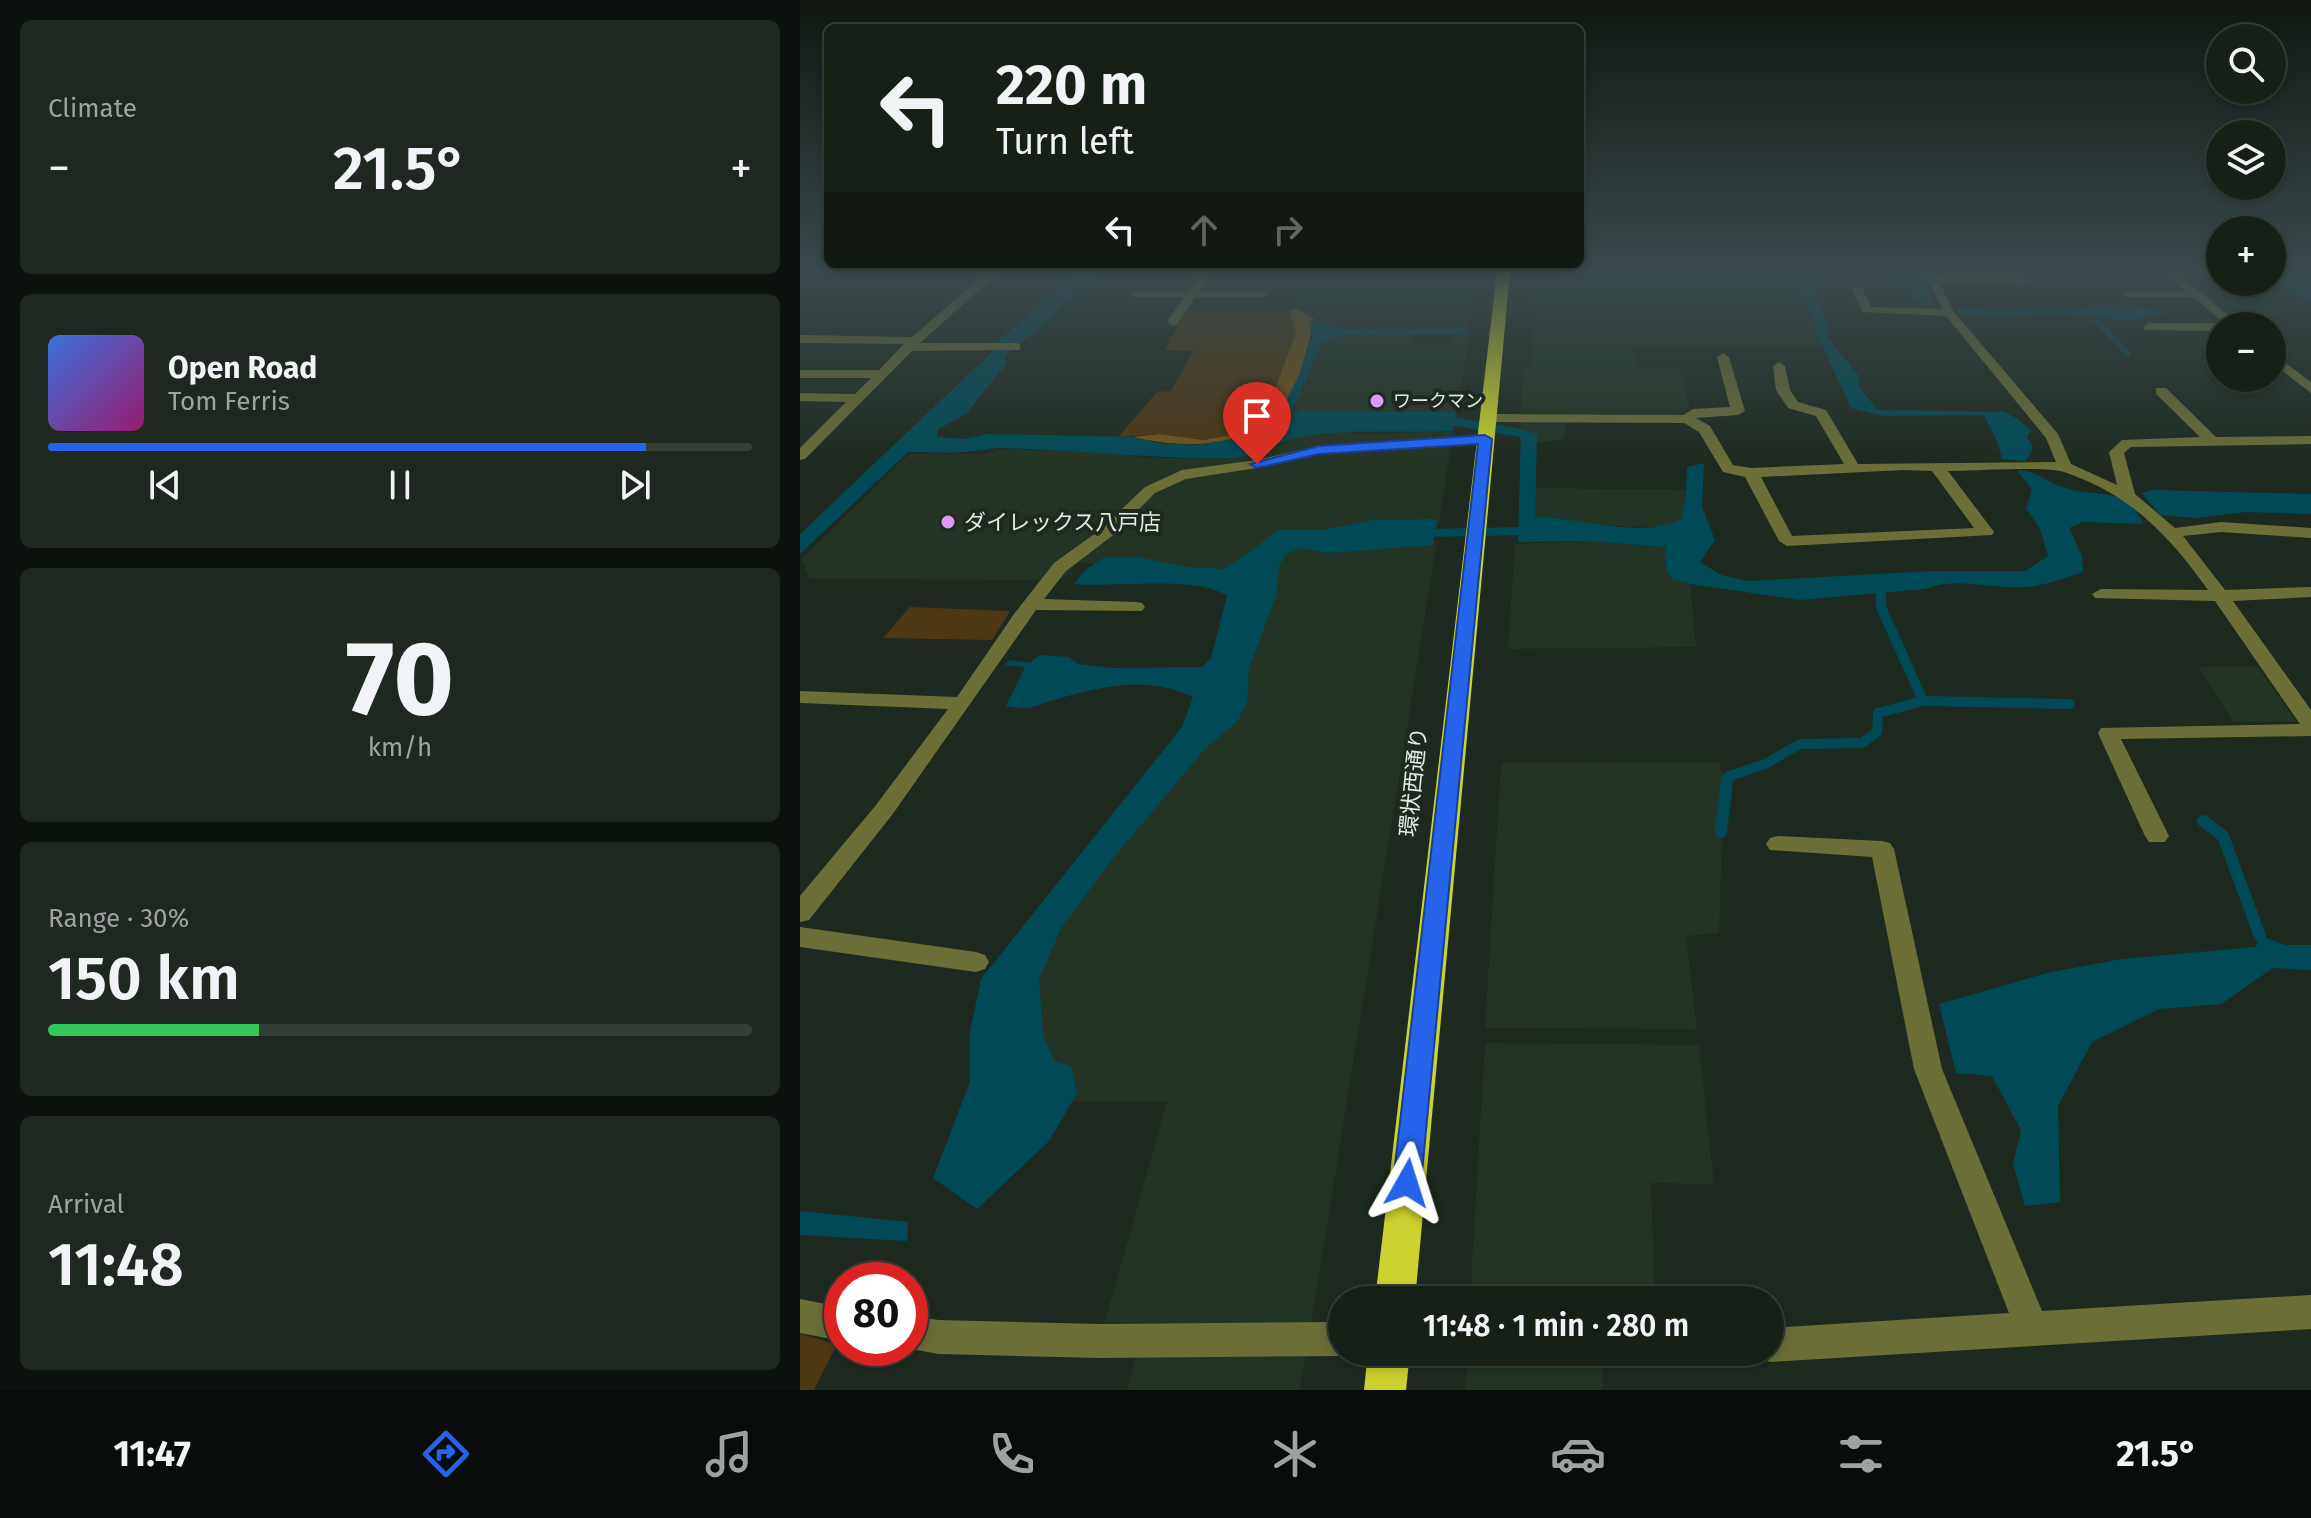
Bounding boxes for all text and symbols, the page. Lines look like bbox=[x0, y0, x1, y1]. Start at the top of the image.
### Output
map controls bbox=[2206, 24, 2286, 392]
button: search bbox=[2206, 24, 2286, 104]
text: 220 m bbox=[996, 52, 1147, 119]
icon: left bbox=[864, 56, 968, 160]
text: Climate bbox=[48, 93, 137, 124]
text: Turn left bbox=[996, 120, 1134, 164]
button: layers bbox=[2206, 120, 2286, 200]
text: 21.5° bbox=[333, 133, 467, 205]
text: − bbox=[48, 142, 70, 195]
text: + bbox=[730, 142, 752, 195]
icon: left bbox=[1098, 208, 1142, 252]
icon: ahead bbox=[1182, 208, 1226, 252]
icon: right bbox=[1266, 208, 1310, 252]
button: + bbox=[2206, 216, 2286, 296]
button: − bbox=[2206, 312, 2286, 392]
text: Open Road bbox=[168, 350, 317, 386]
pin bbox=[1223, 382, 1291, 464]
text: Tom Ferris bbox=[168, 386, 290, 417]
place label: ワークマン bbox=[1393, 390, 1483, 412]
marker: ワークマン bbox=[1368, 392, 1386, 410]
icon: arrive bbox=[1235, 394, 1279, 438]
icon: previous bbox=[143, 463, 187, 507]
icon: pause bbox=[378, 463, 422, 507]
icon: next bbox=[613, 463, 657, 507]
place label: ダイレックス八戸店 bbox=[964, 509, 1161, 536]
marker: ダイレックス八戸店 bbox=[939, 513, 957, 531]
text: 70 bbox=[346, 617, 454, 742]
street label: 環状西通り bbox=[1394, 726, 1433, 838]
text: km/h bbox=[368, 732, 432, 763]
text: Range · 30% bbox=[48, 903, 189, 934]
text: 150 km bbox=[48, 943, 240, 1015]
position arrow bbox=[1365, 1141, 1449, 1225]
text: Arrival bbox=[48, 1189, 124, 1220]
text: 11:48 bbox=[48, 1229, 184, 1301]
speed limit sign: 80 bbox=[824, 1262, 928, 1366]
text: 11:48 · 1 min · 280 m bbox=[1423, 1308, 1689, 1344]
icon: directions bbox=[418, 1426, 474, 1482]
icon: music bbox=[701, 1426, 757, 1482]
icon: phone bbox=[984, 1426, 1040, 1482]
icon: climate bbox=[1267, 1426, 1323, 1482]
icon: car bbox=[1550, 1426, 1606, 1482]
icon: filters bbox=[1833, 1426, 1889, 1482]
text: 11:47 bbox=[114, 1432, 191, 1476]
text: 21.5° bbox=[2116, 1432, 2197, 1476]

